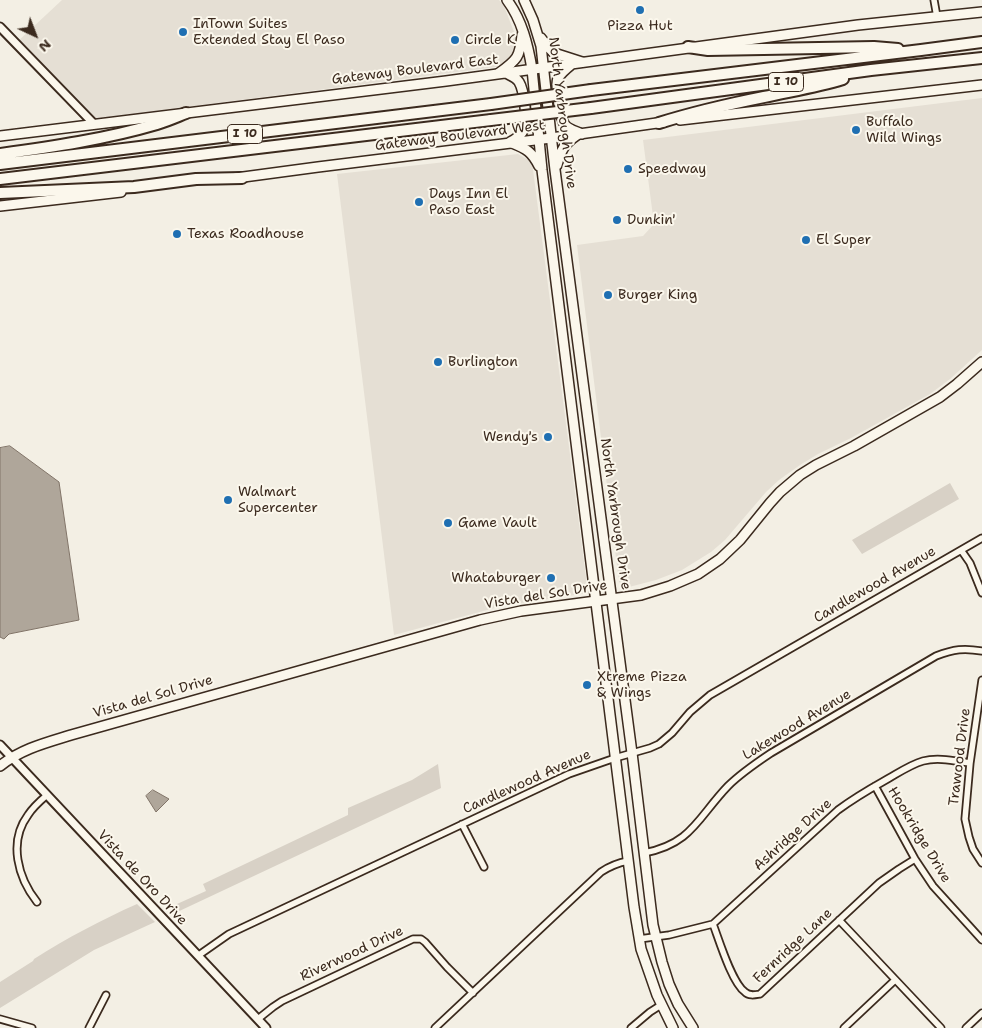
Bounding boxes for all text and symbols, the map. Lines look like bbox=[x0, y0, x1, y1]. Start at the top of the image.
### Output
marker: Pizza Hut bbox=[634, 4, 646, 16]
north arrow bbox=[10, 10, 60, 60]
place label: InTown Suites Extended Stay El Paso bbox=[193, 16, 345, 48]
place label: Pizza Hut bbox=[607, 18, 673, 34]
marker: InTown Suites Extended Stay El Paso bbox=[177, 26, 189, 38]
place label: Circle K bbox=[465, 32, 516, 48]
marker: Circle K bbox=[449, 34, 461, 46]
text: N bbox=[35, 36, 55, 56]
street label: North Yarbrough Drive bbox=[544, 36, 580, 190]
street label: Gateway Boulevard East bbox=[331, 51, 499, 89]
road number: I 10 bbox=[768, 72, 804, 91]
place label: Buffalo Wild Wings bbox=[866, 114, 942, 146]
street label: Gateway Boulevard West bbox=[374, 117, 546, 155]
marker: Buffalo Wild Wings bbox=[850, 124, 862, 136]
road number: I 10 bbox=[228, 125, 262, 144]
place label: Speedway bbox=[638, 161, 706, 177]
marker: Speedway bbox=[622, 163, 634, 175]
place label: Days Inn El Paso East bbox=[429, 186, 508, 218]
marker: Days Inn El Paso East bbox=[413, 196, 425, 208]
place label: Dunkin' bbox=[627, 212, 676, 228]
marker: Dunkin' bbox=[611, 214, 623, 226]
place label: Texas Roadhouse bbox=[187, 226, 304, 242]
marker: Texas Roadhouse bbox=[171, 228, 183, 240]
place label: El Super bbox=[816, 232, 871, 248]
marker: El Super bbox=[800, 234, 812, 246]
place label: Burger King bbox=[618, 287, 697, 303]
marker: Burger King bbox=[602, 289, 614, 301]
place label: Burlington bbox=[448, 354, 518, 370]
marker: Burlington bbox=[432, 356, 444, 368]
place label: Wendy's bbox=[483, 429, 538, 445]
marker: Wendy's bbox=[542, 431, 554, 443]
street label: North Yarbrough Drive bbox=[596, 437, 634, 591]
place label: Walmart Supercenter bbox=[238, 484, 318, 516]
marker: Walmart Supercenter bbox=[222, 494, 234, 506]
place label: Game Vault bbox=[458, 515, 537, 531]
marker: Game Vault bbox=[442, 517, 454, 529]
street label: Candlewood Avenue bbox=[811, 543, 939, 627]
place label: Whataburger bbox=[451, 570, 541, 586]
marker: Whataburger bbox=[545, 572, 557, 584]
street label: Vista del Sol Drive bbox=[483, 577, 609, 613]
place label: Xtreme Pizza & Wings bbox=[597, 669, 687, 702]
street label: Vista del Sol Drive bbox=[91, 672, 215, 722]
marker: Xtreme Pizza & Wings bbox=[581, 679, 593, 691]
street label: Lakewood Avenue bbox=[740, 686, 854, 764]
street label: Trawood Drive bbox=[946, 707, 974, 807]
street label: Candlewood Avenue bbox=[460, 746, 594, 818]
street label: Hookridge Drive bbox=[884, 784, 954, 886]
street label: Ashridge Drive bbox=[750, 795, 836, 875]
street label: Vista de Oro Drive bbox=[94, 827, 190, 929]
street label: Fernridge Lane bbox=[750, 905, 836, 987]
street label: Riverwood Drive bbox=[298, 923, 406, 985]

